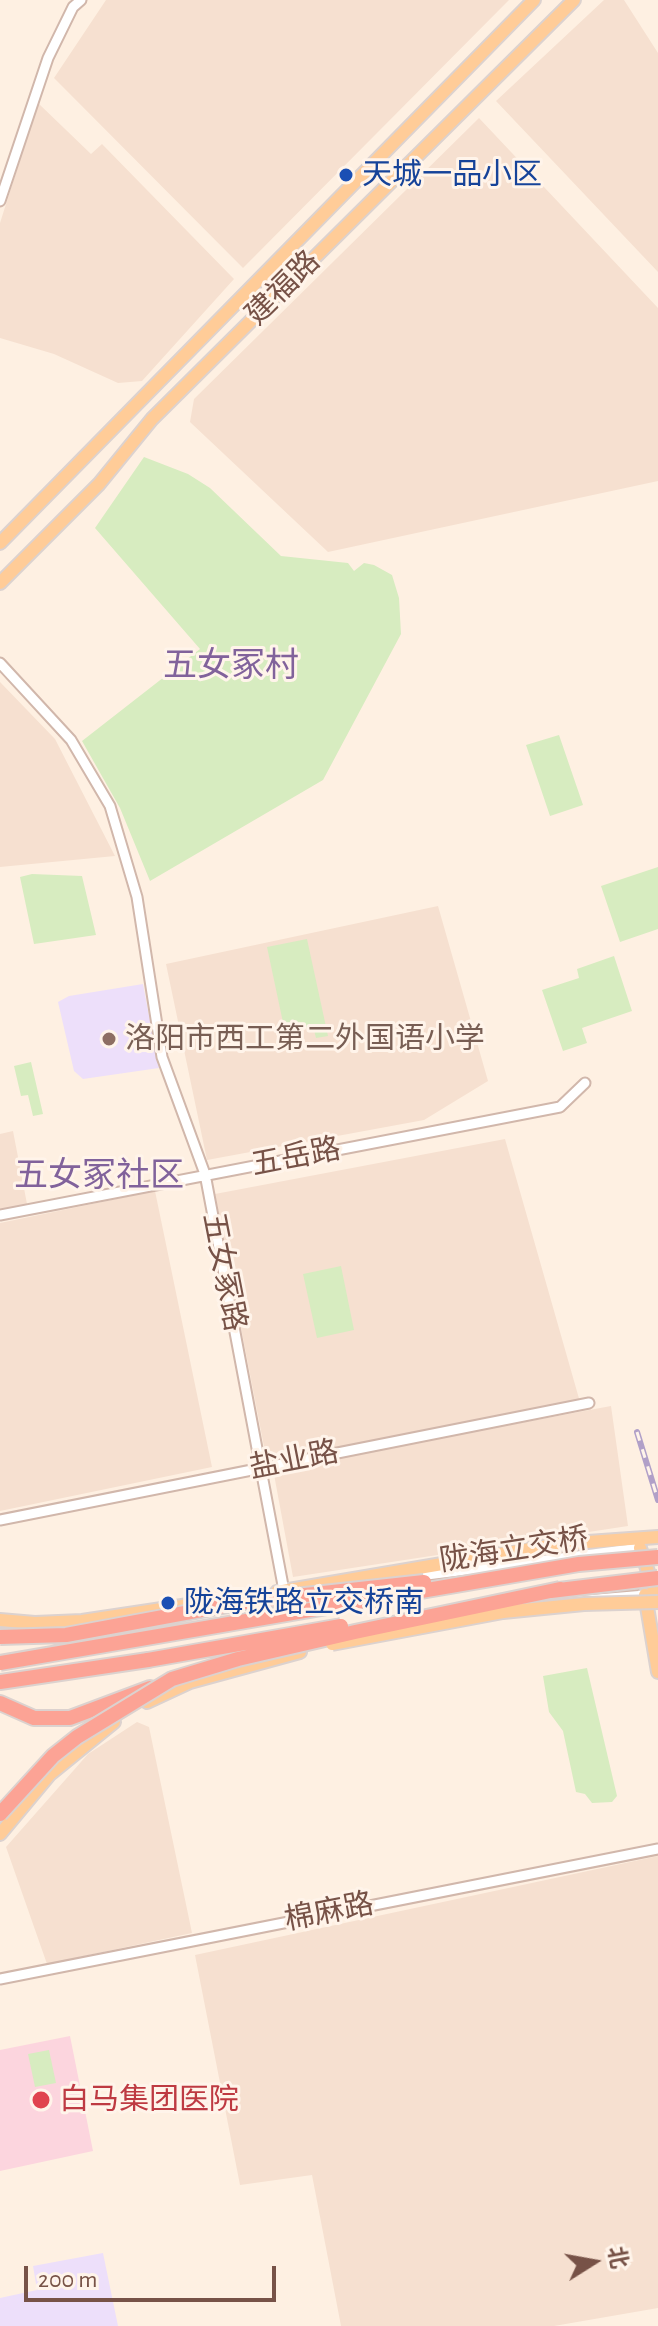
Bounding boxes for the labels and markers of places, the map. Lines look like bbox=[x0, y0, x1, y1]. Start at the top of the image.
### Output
place label: 天城一品小区 bbox=[362, 157, 542, 193]
marker: 天城一品小区 bbox=[337, 166, 355, 184]
place label: 洛阳市西工第二外国语小学 bbox=[125, 1021, 485, 1057]
marker: 洛阳市西工第二外国语小学 bbox=[100, 1030, 118, 1048]
place label: 陇海铁路立交桥南 bbox=[184, 1585, 424, 1621]
marker: 陇海铁路立交桥南 bbox=[159, 1594, 177, 1612]
place label: 白马集团医院 bbox=[59, 2082, 239, 2118]
marker: 白马集团医院 bbox=[30, 2089, 52, 2111]

